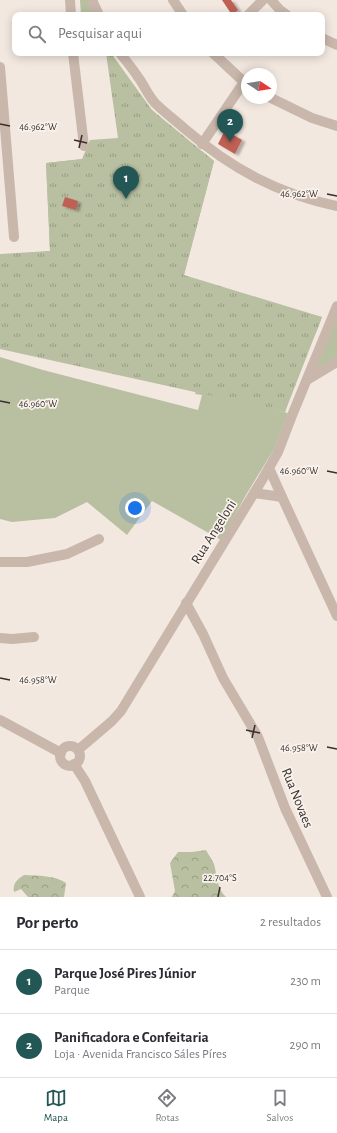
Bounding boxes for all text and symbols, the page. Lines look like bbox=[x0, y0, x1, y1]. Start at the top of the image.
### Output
search box bbox=[12, 12, 325, 56]
icon: search bbox=[26, 23, 48, 45]
text: Pesquisar aqui bbox=[58, 26, 142, 41]
north arrow bbox=[241, 68, 277, 104]
pin: 2 bbox=[217, 109, 243, 142]
text: 46.962°W bbox=[19, 122, 57, 132]
pin: 1 bbox=[113, 166, 139, 199]
text: 46.962°W bbox=[280, 189, 318, 199]
text: 46.960°W bbox=[19, 399, 57, 409]
text: 46.960°W bbox=[280, 466, 318, 476]
street label: Rua Angeloni bbox=[189, 497, 239, 567]
your location bbox=[125, 498, 145, 518]
text: 46.958°W bbox=[19, 675, 57, 685]
text: 46.958°W bbox=[280, 743, 318, 753]
street label: Rua Novaes bbox=[279, 766, 315, 830]
text: 22.704°S bbox=[203, 873, 237, 883]
text: Por perto bbox=[16, 914, 79, 931]
text: 2 resultados bbox=[260, 916, 321, 929]
text: Parque José Pires Júnior bbox=[54, 966, 196, 981]
text: 1 bbox=[27, 975, 31, 988]
text: 230 m bbox=[290, 975, 321, 988]
text: Parque bbox=[54, 984, 90, 997]
text: Panificadora e Confeitaria bbox=[54, 1030, 209, 1045]
text: 2 bbox=[26, 1039, 32, 1052]
text: 290 m bbox=[290, 1039, 321, 1052]
text: Loja · Avenida Francisco Sáles Píres bbox=[54, 1048, 227, 1061]
tab: Mapa bbox=[44, 1087, 68, 1124]
tab: Rotas bbox=[155, 1087, 179, 1124]
tab: Salvos bbox=[267, 1087, 293, 1124]

